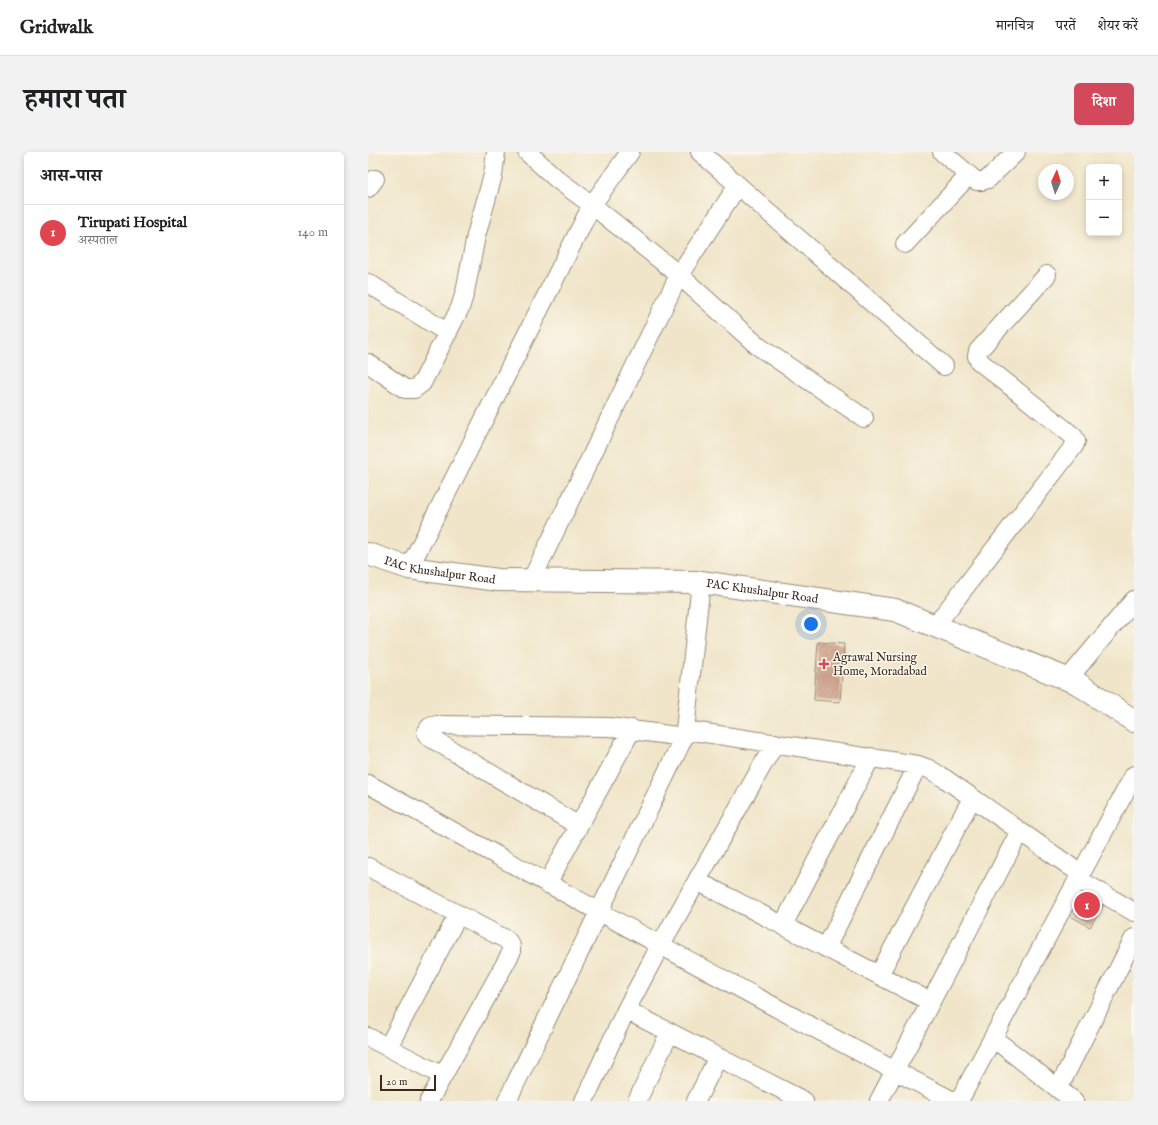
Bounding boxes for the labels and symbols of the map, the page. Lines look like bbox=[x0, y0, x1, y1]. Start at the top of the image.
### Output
north arrow bbox=[1038, 164, 1074, 200]
street label: PAC Khushalpur Road bbox=[382, 553, 497, 587]
street label: PAC Khushalpur Road bbox=[705, 575, 820, 606]
your location bbox=[801, 614, 821, 634]
place label: Agrawal Nursing Home, Moradabad bbox=[832, 650, 927, 679]
marker: Agrawal Nursing Home, Moradabad bbox=[818, 658, 830, 670]
pin: 1 bbox=[1074, 890, 1100, 920]
scale bar bbox=[380, 1073, 436, 1092]

